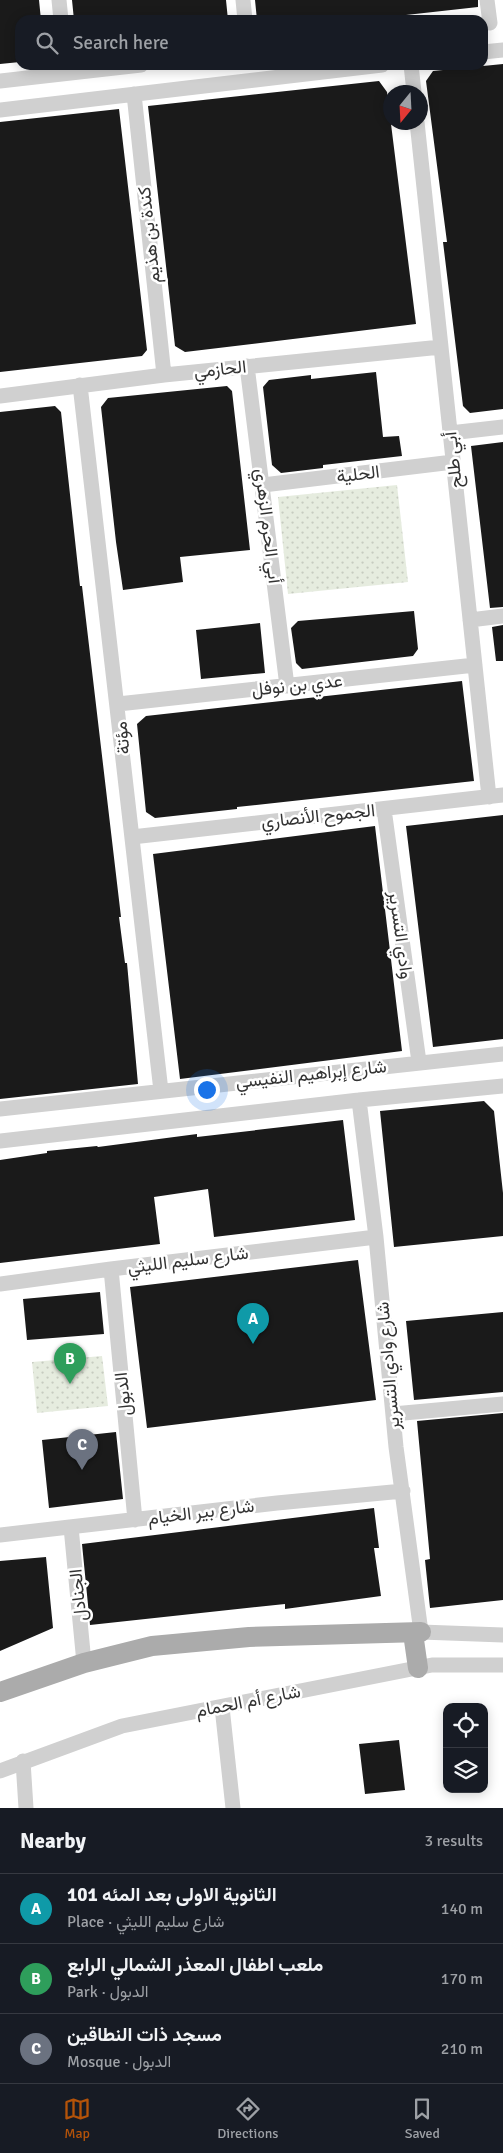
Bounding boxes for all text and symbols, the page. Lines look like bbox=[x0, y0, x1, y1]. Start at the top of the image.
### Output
search box bbox=[15, 15, 488, 70]
icon: search bbox=[33, 29, 61, 57]
text: Search here bbox=[73, 31, 169, 55]
north arrow bbox=[383, 85, 428, 130]
street label: كندة بن هذيم bbox=[133, 185, 166, 285]
street label: الحازمي bbox=[193, 355, 248, 387]
street label: أبي طلح bbox=[439, 430, 471, 489]
street label: الحلية bbox=[335, 460, 381, 488]
street label: أبي الحرم الزهري bbox=[246, 467, 286, 585]
street label: عدي بن نوفل bbox=[250, 669, 344, 705]
street label: مؤتة bbox=[109, 720, 135, 756]
street label: الجموح الأنصاري bbox=[260, 799, 377, 837]
street label: وادي التسرير bbox=[380, 889, 418, 981]
street label: شارع إبراهيم النفيسي bbox=[234, 1055, 388, 1097]
your location bbox=[194, 1077, 220, 1103]
street label: شارع سليم الليثي bbox=[126, 1242, 250, 1282]
street label: شارع وادي التسرير bbox=[371, 1301, 409, 1432]
pin: A bbox=[237, 1303, 269, 1344]
pin: B bbox=[54, 1343, 86, 1384]
street label: الدبول bbox=[110, 1371, 136, 1417]
pin: C bbox=[66, 1429, 98, 1470]
street label: شارع بير الخيام bbox=[147, 1495, 256, 1530]
street label: الجنادل bbox=[64, 1568, 92, 1622]
street label: شارع أم الحمام bbox=[194, 1680, 303, 1723]
map controls bbox=[443, 1703, 488, 1793]
button: locate bbox=[443, 1703, 488, 1748]
button: layers bbox=[443, 1748, 488, 1793]
text: Nearby bbox=[20, 1828, 86, 1854]
text: 3 results bbox=[424, 1831, 483, 1851]
text: الثانوية الاولى بعد المئه 101 bbox=[67, 1883, 277, 1907]
text: A bbox=[31, 1899, 41, 1919]
text: 140 m bbox=[441, 1899, 483, 1919]
text: Place · شارع سليم الليثي bbox=[67, 1912, 224, 1932]
text: ملعب اطفال المعذر الشمالي الرابع bbox=[67, 1953, 323, 1977]
text: B bbox=[31, 1969, 41, 1989]
text: 170 m bbox=[441, 1969, 483, 1989]
text: Park · الدبول bbox=[67, 1982, 149, 2002]
text: مسجد ذات النطاقين bbox=[67, 2023, 222, 2047]
text: C bbox=[31, 2039, 41, 2059]
text: 210 m bbox=[441, 2039, 483, 2059]
text: Mosque · الدبول bbox=[67, 2052, 171, 2072]
tab: Map bbox=[63, 2095, 91, 2142]
tab: Directions bbox=[217, 2095, 278, 2142]
tab: Saved bbox=[405, 2095, 440, 2142]

